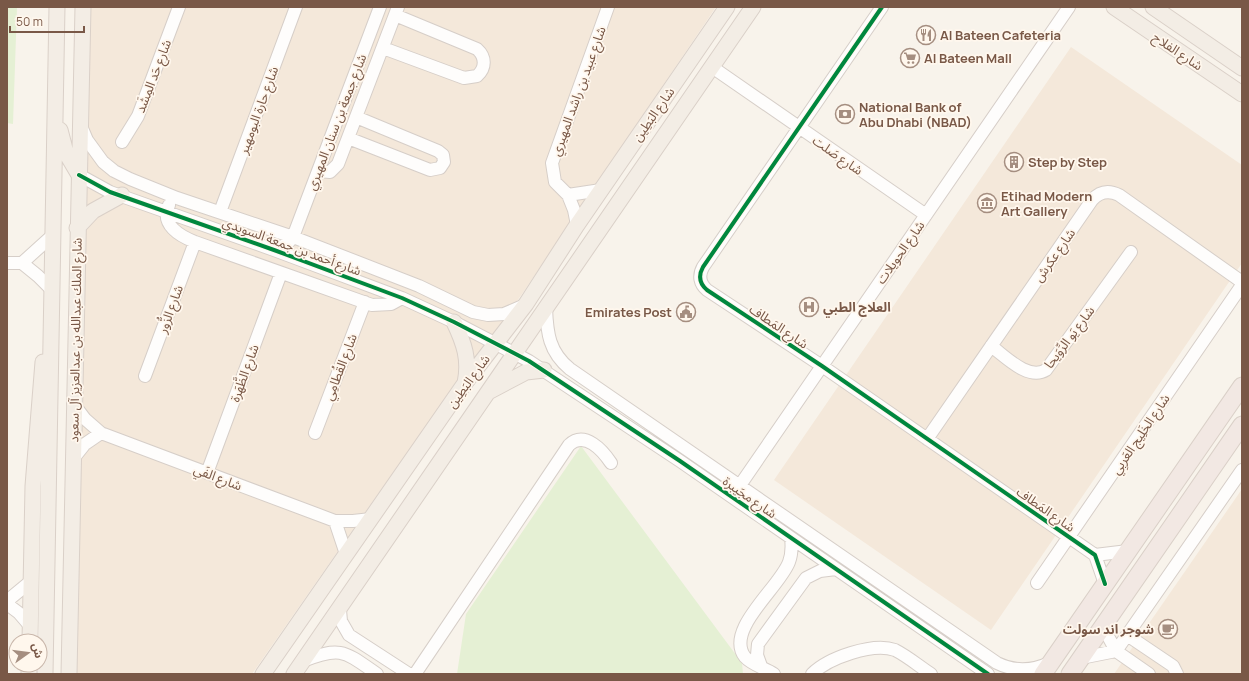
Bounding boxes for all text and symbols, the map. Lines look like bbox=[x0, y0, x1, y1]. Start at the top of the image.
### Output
scale bar bbox=[10, 8, 84, 34]
text: 50 m bbox=[16, 13, 43, 30]
street label: شارع عبيد بن راشد المهيري bbox=[546, 24, 612, 159]
restaurant icon: Al Bateen Cafeteria bbox=[915, 24, 937, 46]
place label: Al Bateen Cafeteria bbox=[940, 26, 1061, 44]
street label: شارع الفلاح bbox=[1148, 28, 1207, 76]
street label: شارع حَد المِشَد bbox=[131, 37, 177, 116]
supermarket icon: Al Bateen Mall bbox=[899, 47, 921, 69]
place label: Al Bateen Mall bbox=[924, 49, 1012, 67]
street label: شارع جمعة بن سنان المهيري bbox=[302, 51, 372, 194]
street label: شارع حارة البومهير bbox=[233, 64, 284, 158]
street label: شارع البَطِين bbox=[628, 83, 680, 146]
place label: National Bank of Abu Dhabi (NBAD) bbox=[859, 98, 972, 131]
bank icon: National Bank of Abu Dhabi (NBAD) bbox=[834, 103, 856, 125]
street label: شارع صَلت bbox=[808, 131, 867, 181]
building icon: Step by Step bbox=[1003, 151, 1025, 173]
place label: Step by Step bbox=[1028, 153, 1107, 171]
place label: Etihad Modern Art Gallery bbox=[1001, 187, 1092, 220]
museum icon: Etihad Modern Art Gallery bbox=[976, 192, 998, 214]
street label: شارع أحمد بن جمعة السويدي bbox=[219, 212, 364, 281]
street label: شارع الحويلات bbox=[872, 217, 930, 288]
street label: شارع عكرش bbox=[1029, 225, 1081, 287]
street label: شارع الملك عبدالله بن عبدالعزيز آل سعود bbox=[64, 237, 88, 443]
street label: شارع الزُّور bbox=[152, 282, 189, 337]
hospital icon: العلاج الطبي bbox=[798, 296, 820, 318]
place label: العلاج الطبي bbox=[823, 298, 891, 318]
street label: شارع المَطاف bbox=[745, 300, 812, 354]
public building icon: Emirates Post bbox=[675, 301, 697, 323]
street label: شارع يَو الرِّوَيحا bbox=[1040, 302, 1100, 373]
place label: Emirates Post bbox=[585, 303, 672, 321]
street label: شارع القُطامِي bbox=[319, 331, 363, 404]
street label: شارع الظَّهَرة bbox=[225, 342, 265, 405]
street label: شارع البَطِين bbox=[442, 350, 495, 413]
street label: شارع الخَلِيج العَربِي bbox=[1106, 390, 1175, 479]
street label: شارع الفَي bbox=[191, 460, 245, 496]
street label: شارع مجَيبرة bbox=[718, 472, 781, 524]
street label: شارع المَطاف bbox=[1012, 482, 1079, 537]
cafe icon: شوجر اند سولت bbox=[1157, 618, 1179, 640]
place label: شوجر اند سولت bbox=[1063, 620, 1154, 638]
north arrow bbox=[8, 633, 48, 673]
text: ش bbox=[29, 641, 47, 660]

